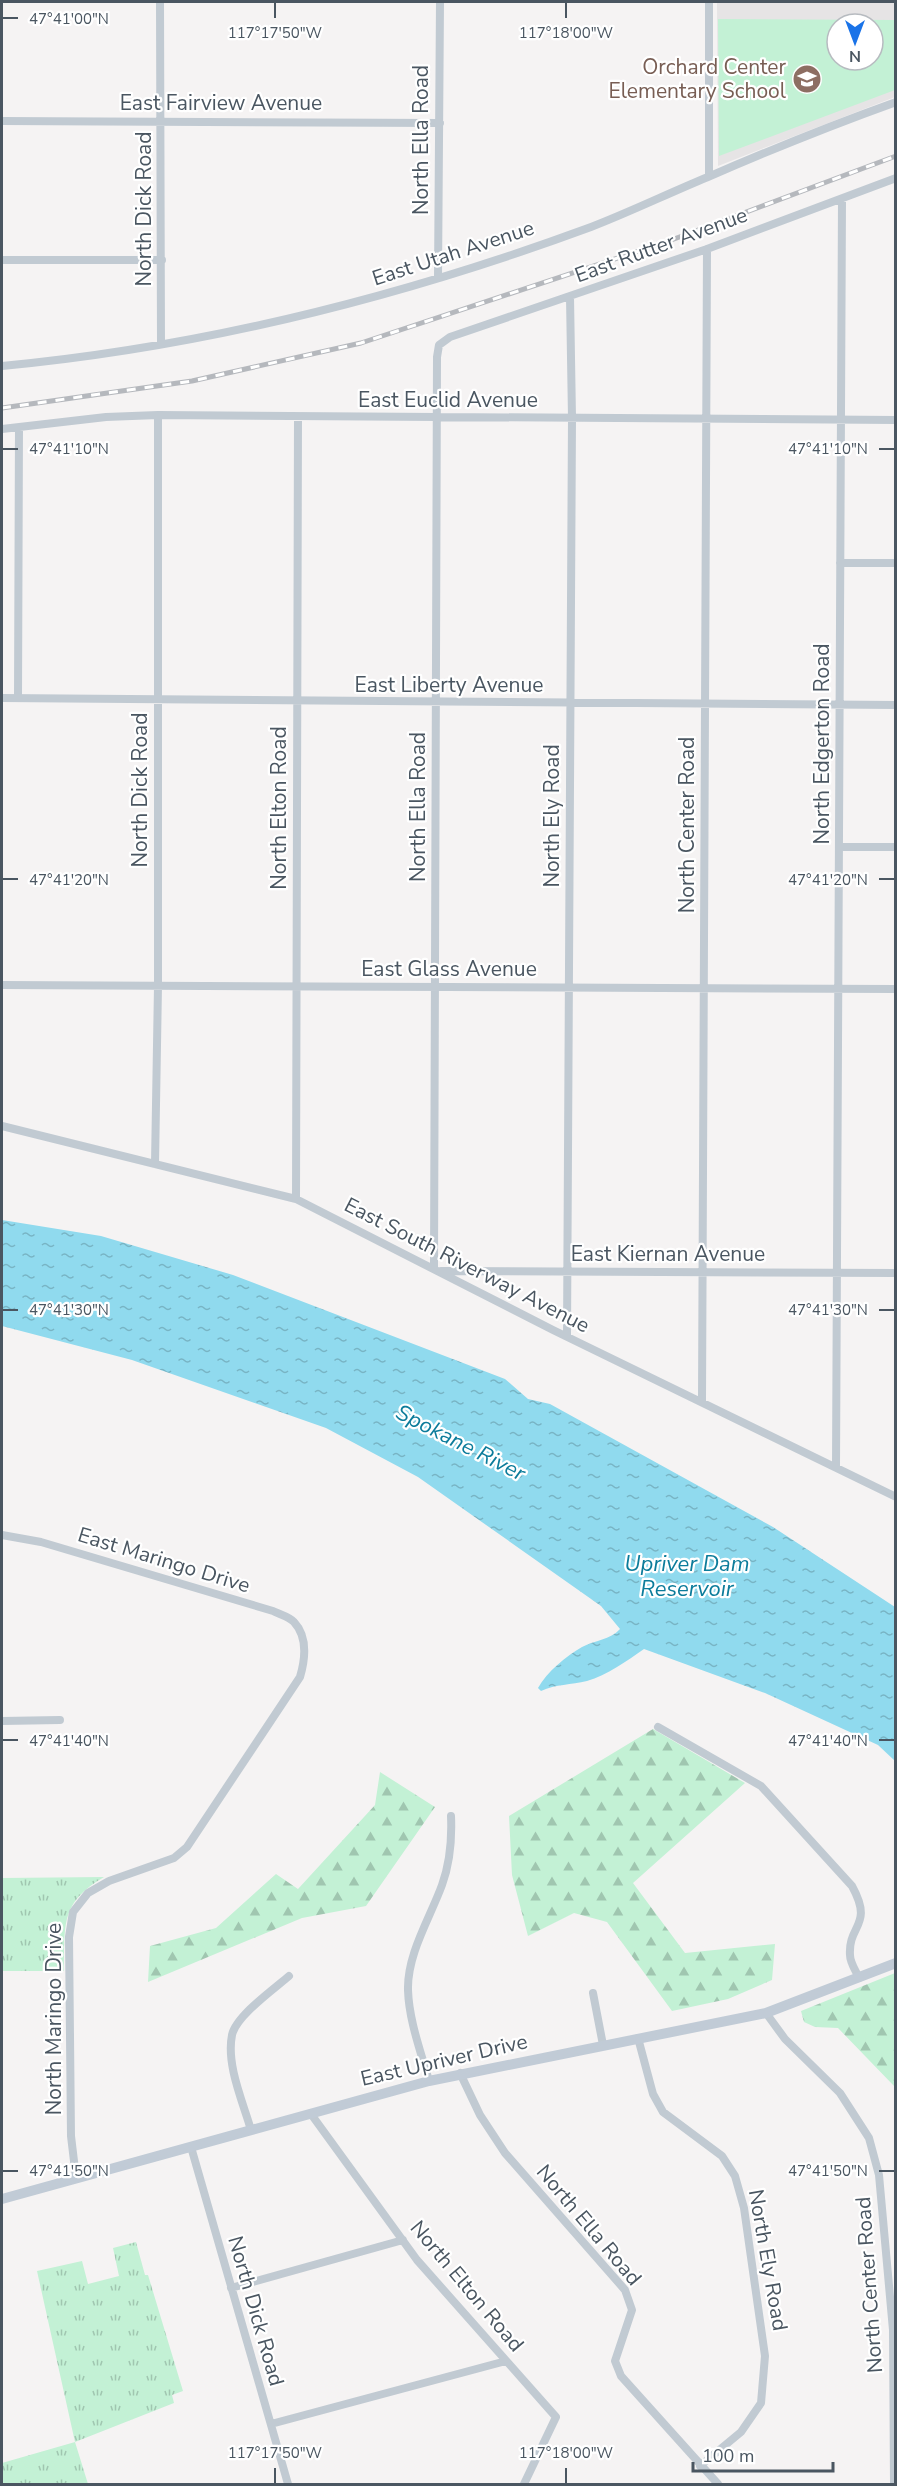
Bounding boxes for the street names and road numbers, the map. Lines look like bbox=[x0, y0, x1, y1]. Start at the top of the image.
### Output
street label: North Ella Road bbox=[407, 65, 435, 215]
street label: East Fairview Avenue bbox=[120, 89, 322, 117]
street label: North Dick Road bbox=[130, 132, 158, 286]
street label: East Rutter Avenue bbox=[571, 201, 751, 289]
street label: East Utah Avenue bbox=[369, 214, 537, 292]
street label: East Euclid Avenue bbox=[358, 386, 538, 414]
street label: North Edgerton Road bbox=[808, 643, 836, 845]
street label: East Liberty Avenue bbox=[355, 671, 543, 699]
street label: North Dick Road bbox=[126, 713, 154, 867]
street label: North Elton Road bbox=[265, 726, 293, 890]
street label: North Ella Road bbox=[404, 732, 432, 882]
street label: North Center Road bbox=[673, 737, 701, 913]
street label: North Ely Road bbox=[538, 744, 566, 888]
street label: East Glass Avenue bbox=[361, 955, 537, 983]
street label: East South Riverway Avenue bbox=[339, 1191, 595, 1339]
street label: East Kiernan Avenue bbox=[571, 1240, 765, 1268]
street label: East Maringo Drive bbox=[75, 1521, 253, 1599]
street label: North Maringo Drive bbox=[40, 1923, 68, 2115]
street label: East Upriver Drive bbox=[358, 2027, 530, 2093]
street label: North Ella Road bbox=[530, 2159, 648, 2291]
street label: North Ely Road bbox=[742, 2187, 794, 2333]
street label: North Center Road bbox=[849, 2196, 889, 2374]
street label: North Elton Road bbox=[404, 2214, 530, 2358]
street label: North Dick Road bbox=[221, 2233, 291, 2389]

